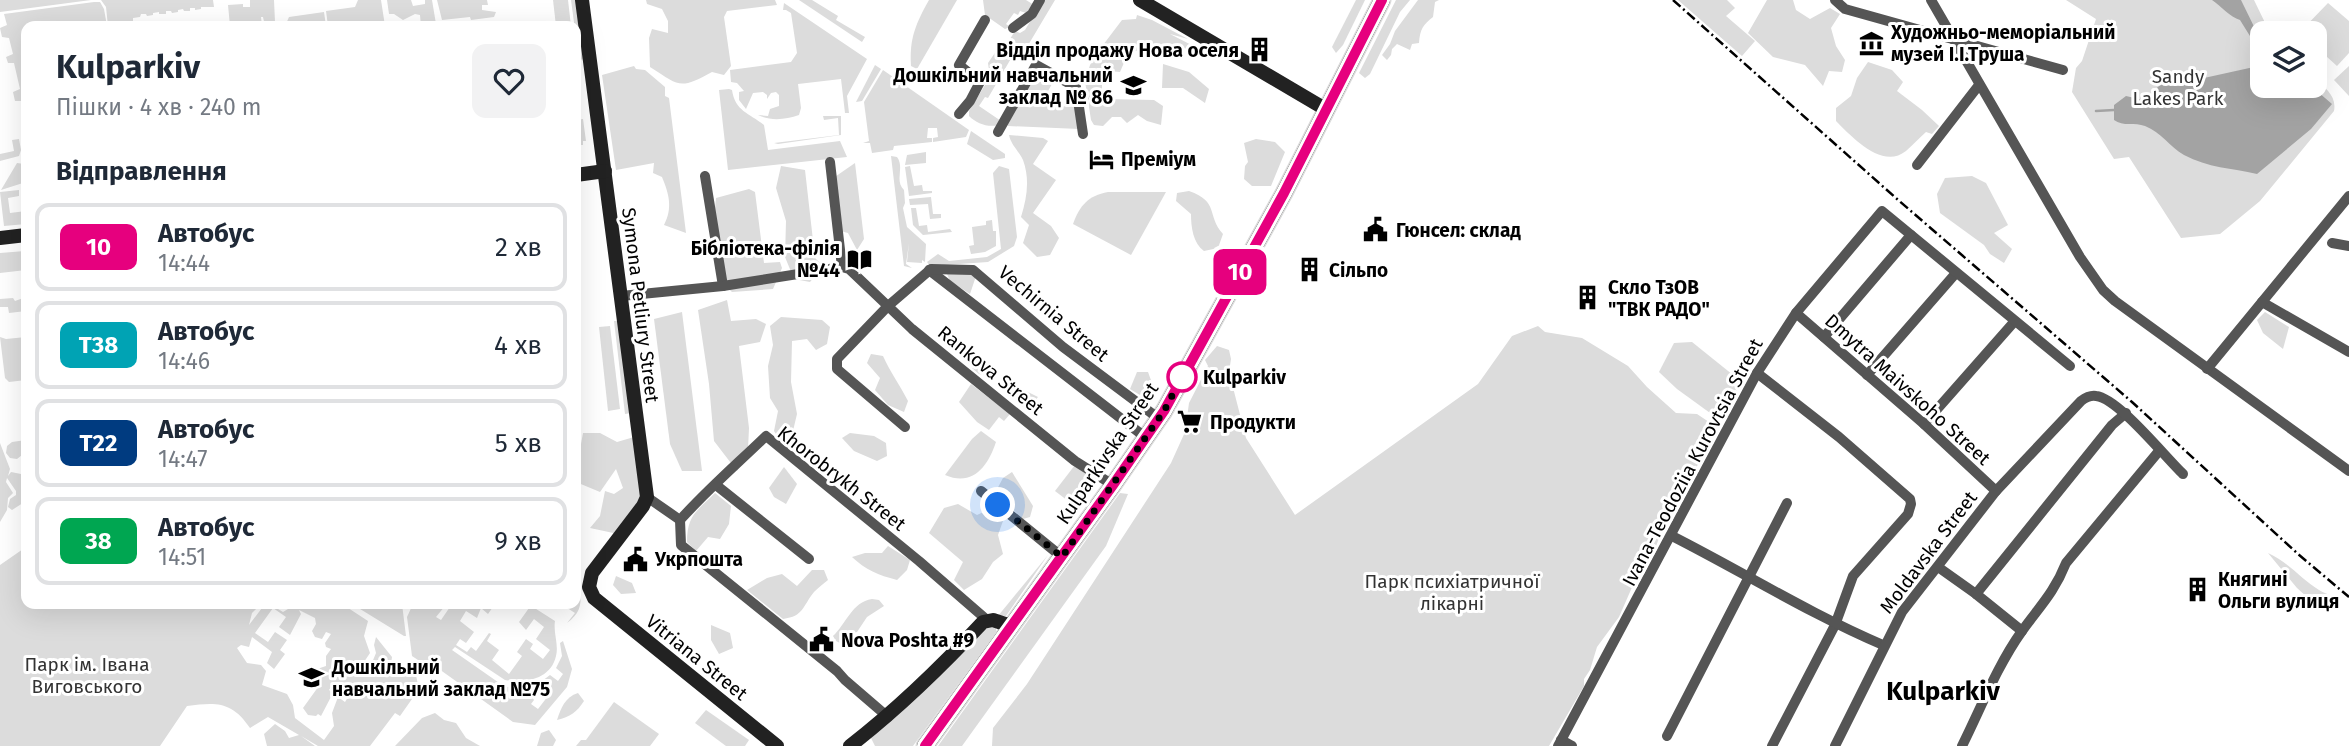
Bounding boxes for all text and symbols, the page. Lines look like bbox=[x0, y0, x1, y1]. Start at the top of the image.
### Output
place label: Художньо-меморіальний музей І.І.Труша bbox=[1890, 21, 2115, 66]
map controls bbox=[2250, 21, 2327, 98]
button: layers bbox=[2250, 21, 2327, 98]
museum icon: Художньо-меморіальний музей І.І.Труша bbox=[1857, 29, 1885, 57]
building icon: Відділ продажу Нова оселя bbox=[1245, 36, 1273, 64]
place label: Відділ продажу Нова оселя bbox=[996, 39, 1239, 62]
button: heart bbox=[472, 44, 546, 118]
text: Kulparkiv bbox=[56, 47, 200, 87]
place label: Дошкільний навчальний заклад № 86 bbox=[892, 64, 1113, 109]
park label: Sandy Lakes Park bbox=[2133, 65, 2224, 110]
school or university icon: Дошкільний навчальний заклад № 86 bbox=[1119, 72, 1147, 100]
text: Пішки · 4 хв · 240 m bbox=[56, 93, 262, 121]
hotel icon: Преміум bbox=[1087, 145, 1115, 173]
place label: Преміум bbox=[1121, 148, 1196, 171]
text: Відправлення bbox=[56, 156, 227, 187]
street label: Symona Petliury Street bbox=[617, 206, 664, 404]
public building icon: Гюнсел: склад bbox=[1362, 216, 1390, 244]
text: Автобус bbox=[158, 218, 255, 249]
place label: Гюнсел: склад bbox=[1396, 219, 1521, 242]
text: 2 хв bbox=[495, 232, 542, 263]
text: 10 bbox=[86, 233, 111, 261]
place label: Бібліотека-філія №44 bbox=[691, 237, 840, 282]
library icon: Бібліотека-філія №44 bbox=[846, 245, 874, 273]
text: 14:44 bbox=[158, 249, 210, 277]
line badge: 10 bbox=[1208, 249, 1272, 295]
building icon: Сільпо bbox=[1295, 256, 1323, 284]
text: 10 bbox=[1227, 258, 1253, 286]
place label: Сільпо bbox=[1329, 259, 1388, 282]
street label: Vechirnia Street bbox=[994, 261, 1114, 366]
place label: Скло ТзОВ "ТВК РАДО" bbox=[1608, 276, 1710, 321]
building icon: Скло ТзОВ "ТВК РАДО" bbox=[1574, 284, 1602, 312]
street label: Dmytra Maivskoho Street bbox=[1820, 309, 1995, 470]
text: Автобус bbox=[158, 316, 255, 347]
street label: Rankova Street bbox=[933, 321, 1048, 420]
text: 4 хв bbox=[494, 330, 542, 361]
text: Т38 bbox=[79, 331, 118, 359]
street label: Ivana-Teodoziia Kurovtsia Street bbox=[1617, 334, 1768, 590]
text: 14:46 bbox=[158, 347, 210, 375]
marker: Kulparkiv bbox=[1167, 362, 1197, 392]
place label: Kulparkiv bbox=[1203, 366, 1286, 389]
street label: Kulparkivska Street bbox=[1051, 378, 1163, 529]
supermarket icon: Продукти bbox=[1176, 408, 1204, 436]
place label: Продукти bbox=[1210, 411, 1296, 434]
text: Автобус bbox=[158, 414, 255, 445]
street label: Khorobrykh Street bbox=[773, 421, 911, 536]
text: 5 хв bbox=[495, 428, 542, 459]
text: Т22 bbox=[80, 429, 117, 457]
text: 14:47 bbox=[158, 445, 208, 473]
street label: Moldavska Street bbox=[1875, 486, 1982, 618]
your location bbox=[980, 487, 1015, 522]
text: Автобус bbox=[158, 512, 255, 543]
text: 9 хв bbox=[494, 526, 542, 557]
text: 38 bbox=[85, 527, 112, 555]
text: 14:51 bbox=[158, 543, 206, 571]
public building icon: Укрпошта bbox=[621, 545, 649, 573]
place label: Укрпошта bbox=[654, 548, 743, 571]
place label: Княгині Ольги вулиця bbox=[2218, 568, 2339, 613]
park label: Парк психіатричної лікарні bbox=[1364, 570, 1540, 615]
building icon: Княгині Ольги вулиця bbox=[2184, 576, 2212, 604]
street label: Vitriana Street bbox=[641, 609, 752, 705]
public building icon: Nova Poshta #9 bbox=[807, 626, 835, 654]
place label: Nova Poshta #9 bbox=[841, 629, 974, 652]
park label: Парк ім. Івана Виговського bbox=[24, 653, 150, 698]
place label: Дошкільний навчальний заклад №75 bbox=[331, 656, 550, 701]
school or university icon: Дошкільний навчальний заклад №75 bbox=[298, 664, 326, 692]
district label: Kulparkiv bbox=[1886, 676, 2000, 707]

